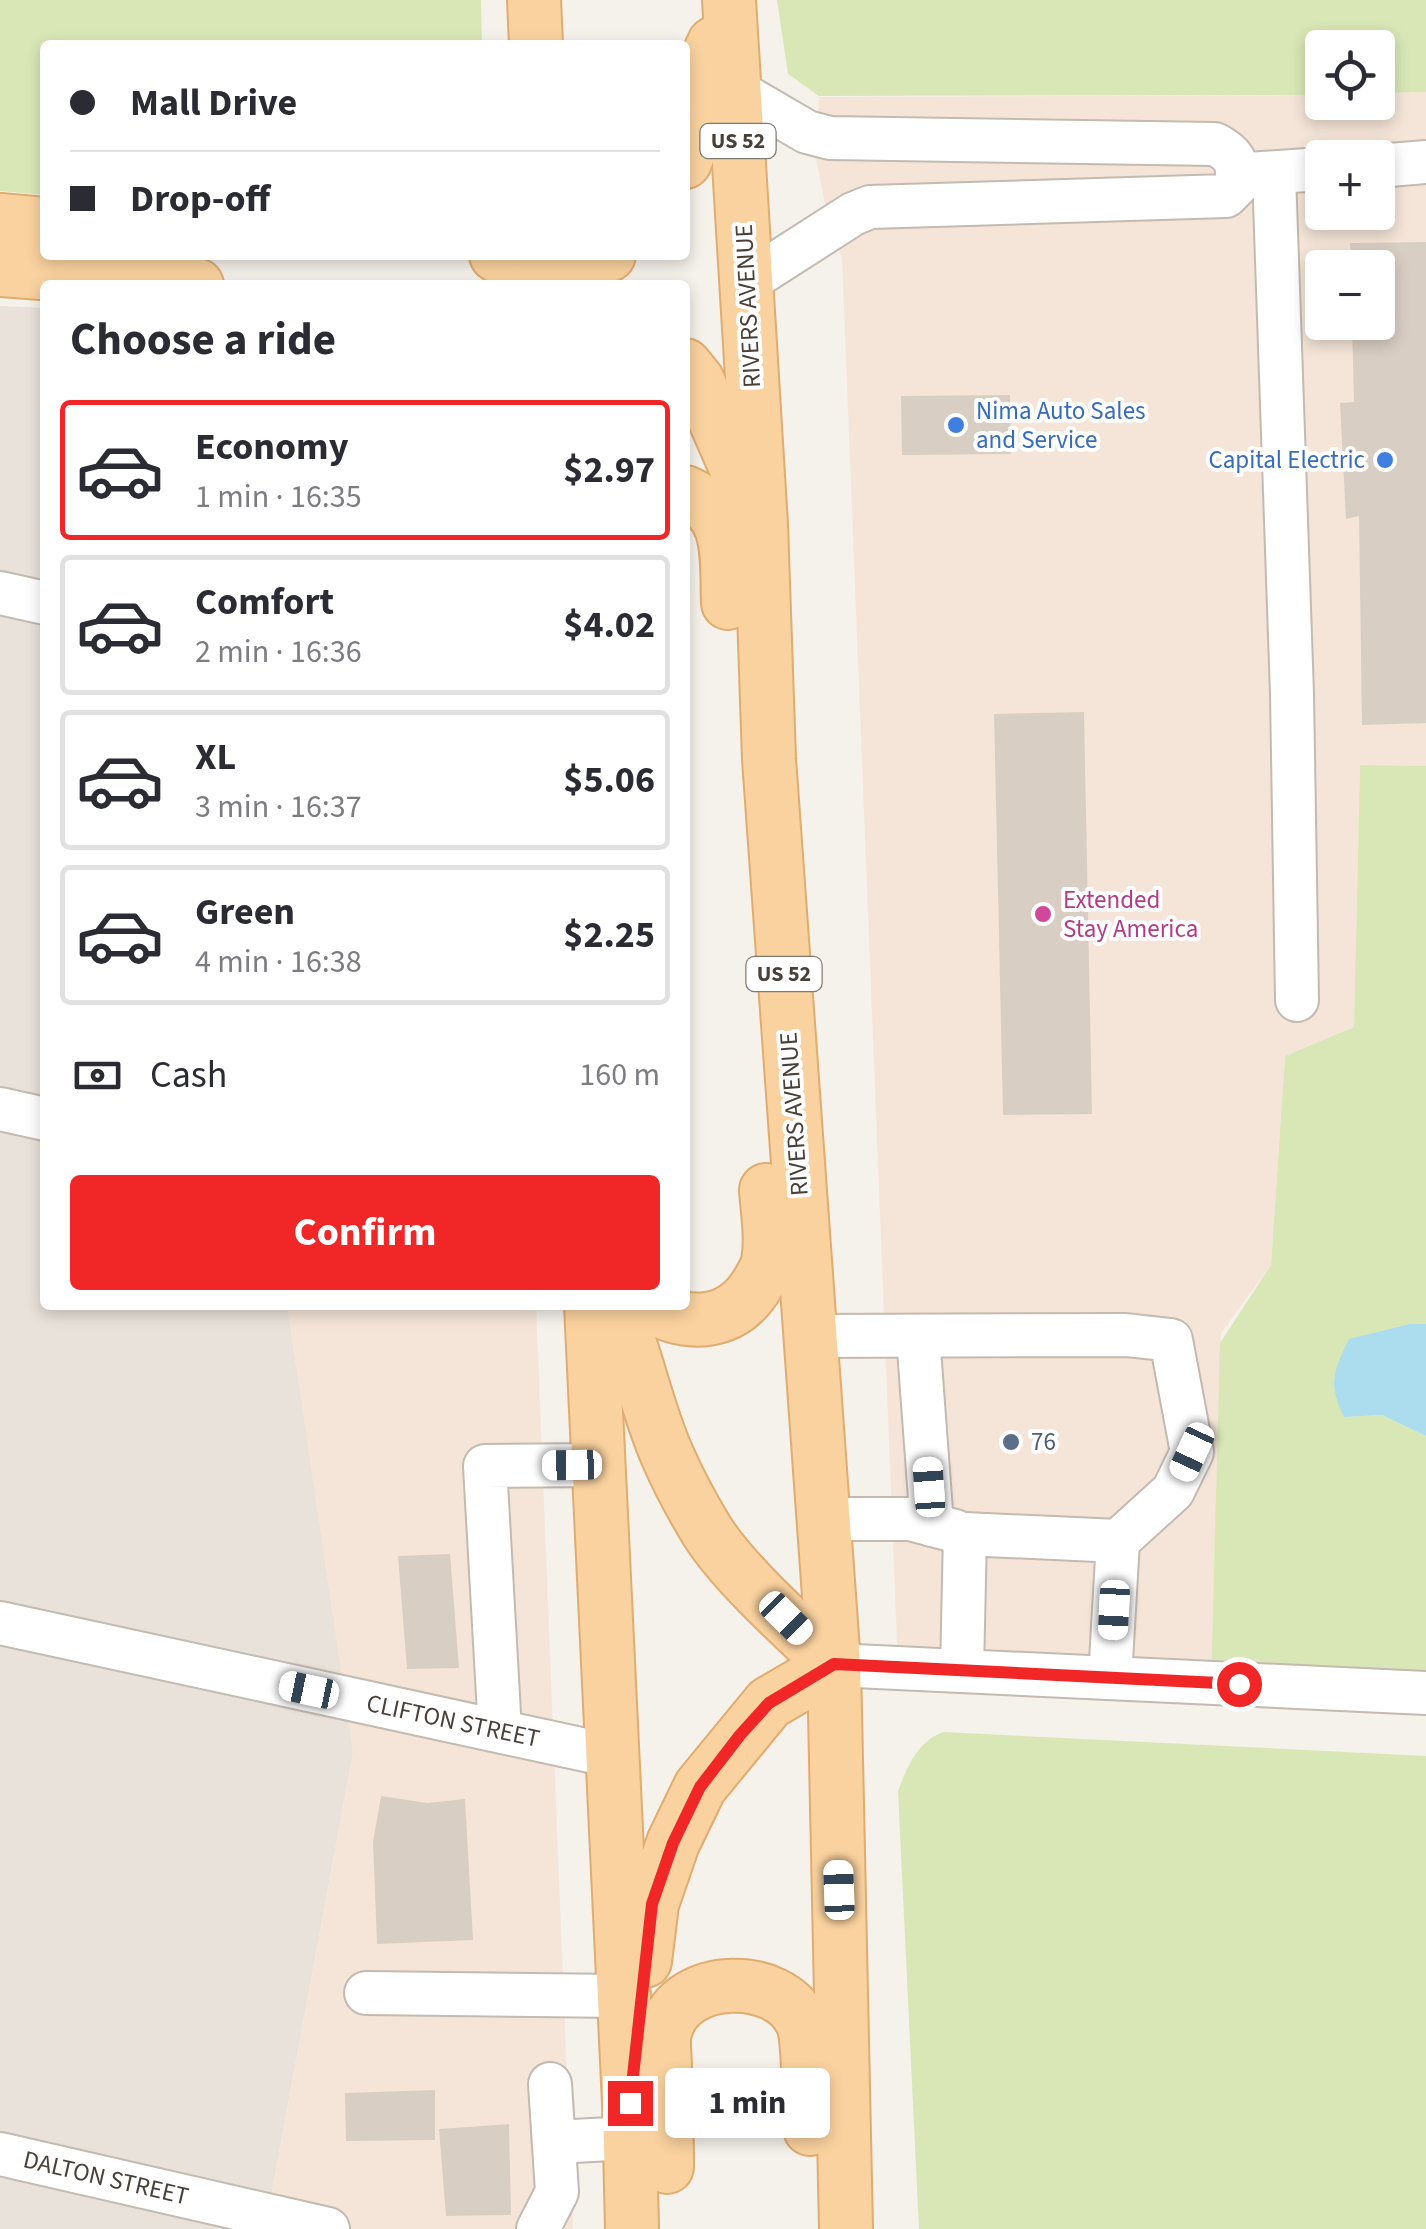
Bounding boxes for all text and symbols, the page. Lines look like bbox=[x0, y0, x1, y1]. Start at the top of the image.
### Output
map controls bbox=[1305, 30, 1395, 340]
button: locate bbox=[1305, 30, 1395, 120]
text: Mall Drive bbox=[130, 76, 297, 130]
road number: US 52 bbox=[700, 124, 776, 158]
button: + bbox=[1305, 140, 1395, 230]
text: Drop-off bbox=[130, 172, 270, 226]
street label: RIVERS AVENUE bbox=[726, 223, 770, 389]
button: − bbox=[1305, 250, 1395, 340]
text: Choose a ride bbox=[70, 308, 336, 372]
place label: Nima Auto Sales and Service bbox=[976, 393, 1146, 458]
marker: Nima Auto Sales and Service bbox=[945, 414, 967, 436]
text: Economy bbox=[195, 420, 348, 474]
icon: car bbox=[75, 425, 165, 515]
place label: Capital Electric bbox=[1208, 442, 1365, 478]
text: $2.97 bbox=[563, 443, 655, 497]
marker: Capital Electric bbox=[1374, 449, 1396, 471]
text: 1 min · 16:35 bbox=[195, 474, 362, 520]
text: Comfort bbox=[195, 575, 334, 629]
icon: car bbox=[75, 580, 165, 670]
text: $4.02 bbox=[563, 598, 655, 652]
text: 2 min · 16:36 bbox=[195, 629, 362, 675]
text: XL bbox=[195, 730, 236, 784]
icon: car bbox=[75, 735, 165, 825]
text: $5.06 bbox=[563, 753, 655, 807]
text: 3 min · 16:37 bbox=[195, 784, 362, 830]
place label: Extended Stay America bbox=[1063, 882, 1198, 947]
text: Green bbox=[195, 885, 295, 939]
icon: car bbox=[75, 890, 165, 980]
marker: Extended Stay America bbox=[1032, 903, 1054, 925]
text: $2.25 bbox=[563, 908, 655, 962]
text: 4 min · 16:38 bbox=[195, 939, 362, 985]
road number: US 52 bbox=[746, 957, 822, 991]
street label: RIVERS AVENUE bbox=[770, 1031, 818, 1197]
icon: cash bbox=[70, 1048, 125, 1103]
text: Cash bbox=[150, 1048, 227, 1102]
text: 160 m bbox=[579, 1052, 660, 1098]
button: Confirm bbox=[70, 1175, 660, 1290]
car bbox=[1166, 1418, 1218, 1486]
place label: 76 bbox=[1031, 1424, 1056, 1460]
marker: 76 bbox=[1000, 1431, 1022, 1453]
car bbox=[542, 1449, 602, 1481]
car bbox=[912, 1456, 946, 1518]
car bbox=[1097, 1579, 1131, 1641]
car bbox=[754, 1586, 818, 1650]
route start bbox=[1217, 1662, 1262, 1707]
car bbox=[277, 1669, 341, 1711]
street label: CLIFTON STREET bbox=[363, 1685, 543, 1757]
car bbox=[823, 1859, 855, 1921]
callout: 1 min bbox=[665, 2068, 830, 2138]
text: 1 min bbox=[709, 2080, 786, 2126]
route end bbox=[608, 2081, 653, 2126]
street label: DALTON STREET bbox=[20, 2141, 192, 2215]

